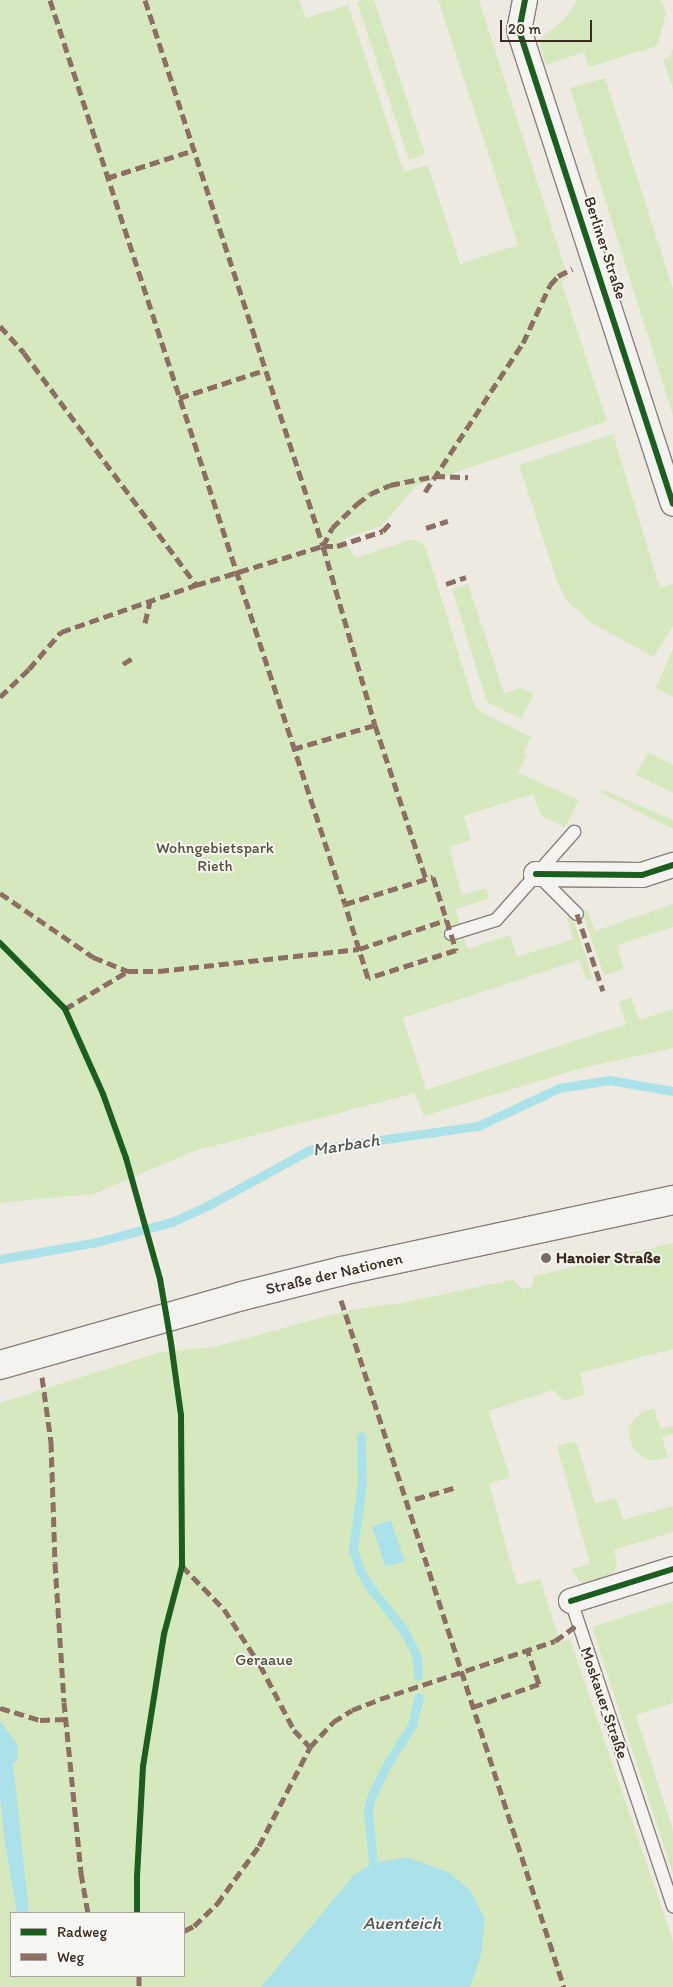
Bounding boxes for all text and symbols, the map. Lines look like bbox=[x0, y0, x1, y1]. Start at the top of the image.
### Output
scale bar bbox=[503, 10, 596, 42]
text: 20 m bbox=[508, 20, 541, 38]
street label: Berliner Straße bbox=[579, 194, 631, 302]
park label: Wohngebietspark Rieth bbox=[156, 838, 274, 876]
water label: Marbach bbox=[311, 1129, 381, 1161]
place label: Hanoier Straße bbox=[556, 1248, 661, 1268]
street label: Straße der Nationen bbox=[264, 1249, 404, 1299]
marker: Hanoier Straße bbox=[540, 1252, 552, 1264]
street label: Moskauer Straße bbox=[576, 1644, 632, 1762]
park label: Geraaue bbox=[235, 1650, 293, 1670]
legend bbox=[10, 1912, 185, 1977]
water label: Auenteich bbox=[363, 1912, 441, 1934]
text: Radweg bbox=[57, 1923, 107, 1941]
text: Weg bbox=[57, 1948, 84, 1966]

